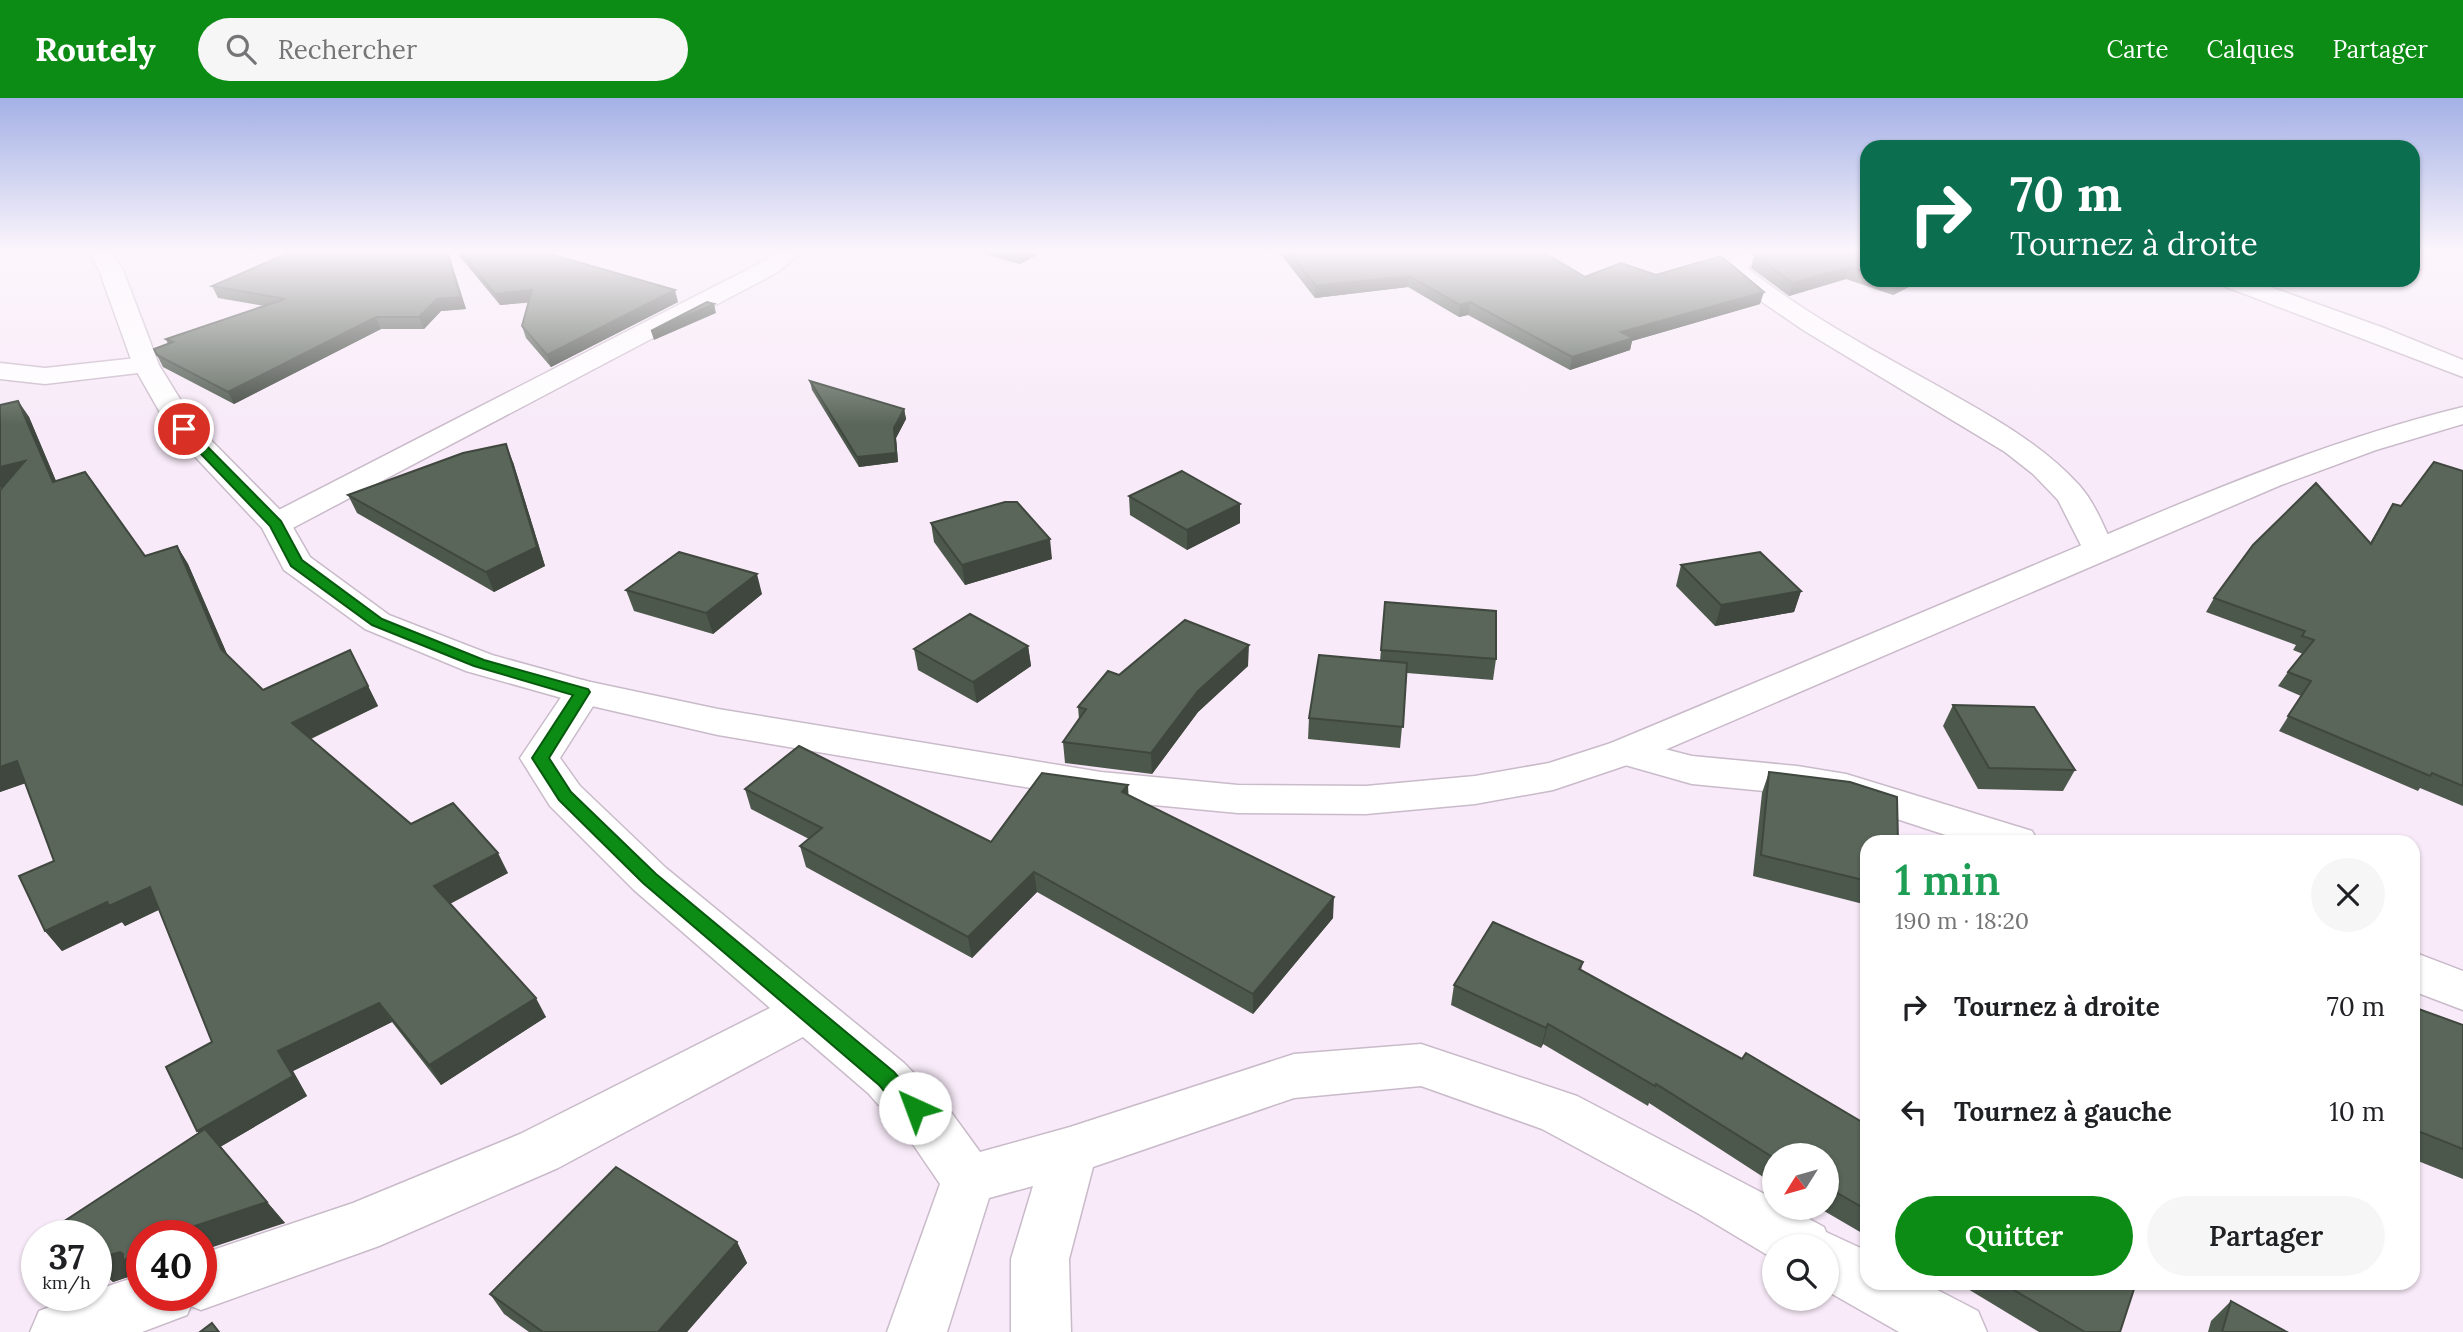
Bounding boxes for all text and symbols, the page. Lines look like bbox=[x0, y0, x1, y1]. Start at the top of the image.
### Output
search box bbox=[198, 18, 688, 81]
text: Routely bbox=[35, 28, 156, 70]
icon: search bbox=[222, 30, 260, 68]
text: Rechercher bbox=[278, 33, 417, 66]
text: Carte bbox=[2106, 34, 2168, 65]
text: Calques bbox=[2206, 34, 2294, 65]
text: Partager bbox=[2332, 34, 2428, 65]
text: 70 m bbox=[2010, 162, 2122, 224]
icon: right bbox=[1895, 168, 1986, 259]
text: Tournez à droite bbox=[2010, 223, 2258, 264]
pin bbox=[154, 399, 214, 459]
icon: arrive bbox=[165, 410, 203, 448]
text: 1 min bbox=[1895, 853, 2000, 907]
button: close bbox=[2311, 858, 2385, 932]
text: 190 m · 18:20 bbox=[1895, 906, 2029, 935]
icon: right bbox=[1895, 988, 1933, 1026]
text: Tournez à droite bbox=[1954, 990, 2160, 1023]
text: 70 m bbox=[2327, 990, 2385, 1023]
position arrow bbox=[878, 1071, 952, 1145]
icon: left bbox=[1895, 1093, 1933, 1131]
text: Tournez à gauche bbox=[1954, 1095, 2172, 1128]
text: 10 m bbox=[2329, 1095, 2385, 1128]
north arrow bbox=[1762, 1143, 1839, 1220]
map controls bbox=[1762, 1143, 1839, 1311]
button: Quitter bbox=[1895, 1196, 2133, 1276]
button: Partager bbox=[2147, 1196, 2385, 1276]
speed limit sign: 40 bbox=[126, 1220, 217, 1311]
text: 37 bbox=[48, 1234, 85, 1279]
button: search bbox=[1762, 1234, 1839, 1311]
text: km/h bbox=[42, 1271, 91, 1294]

